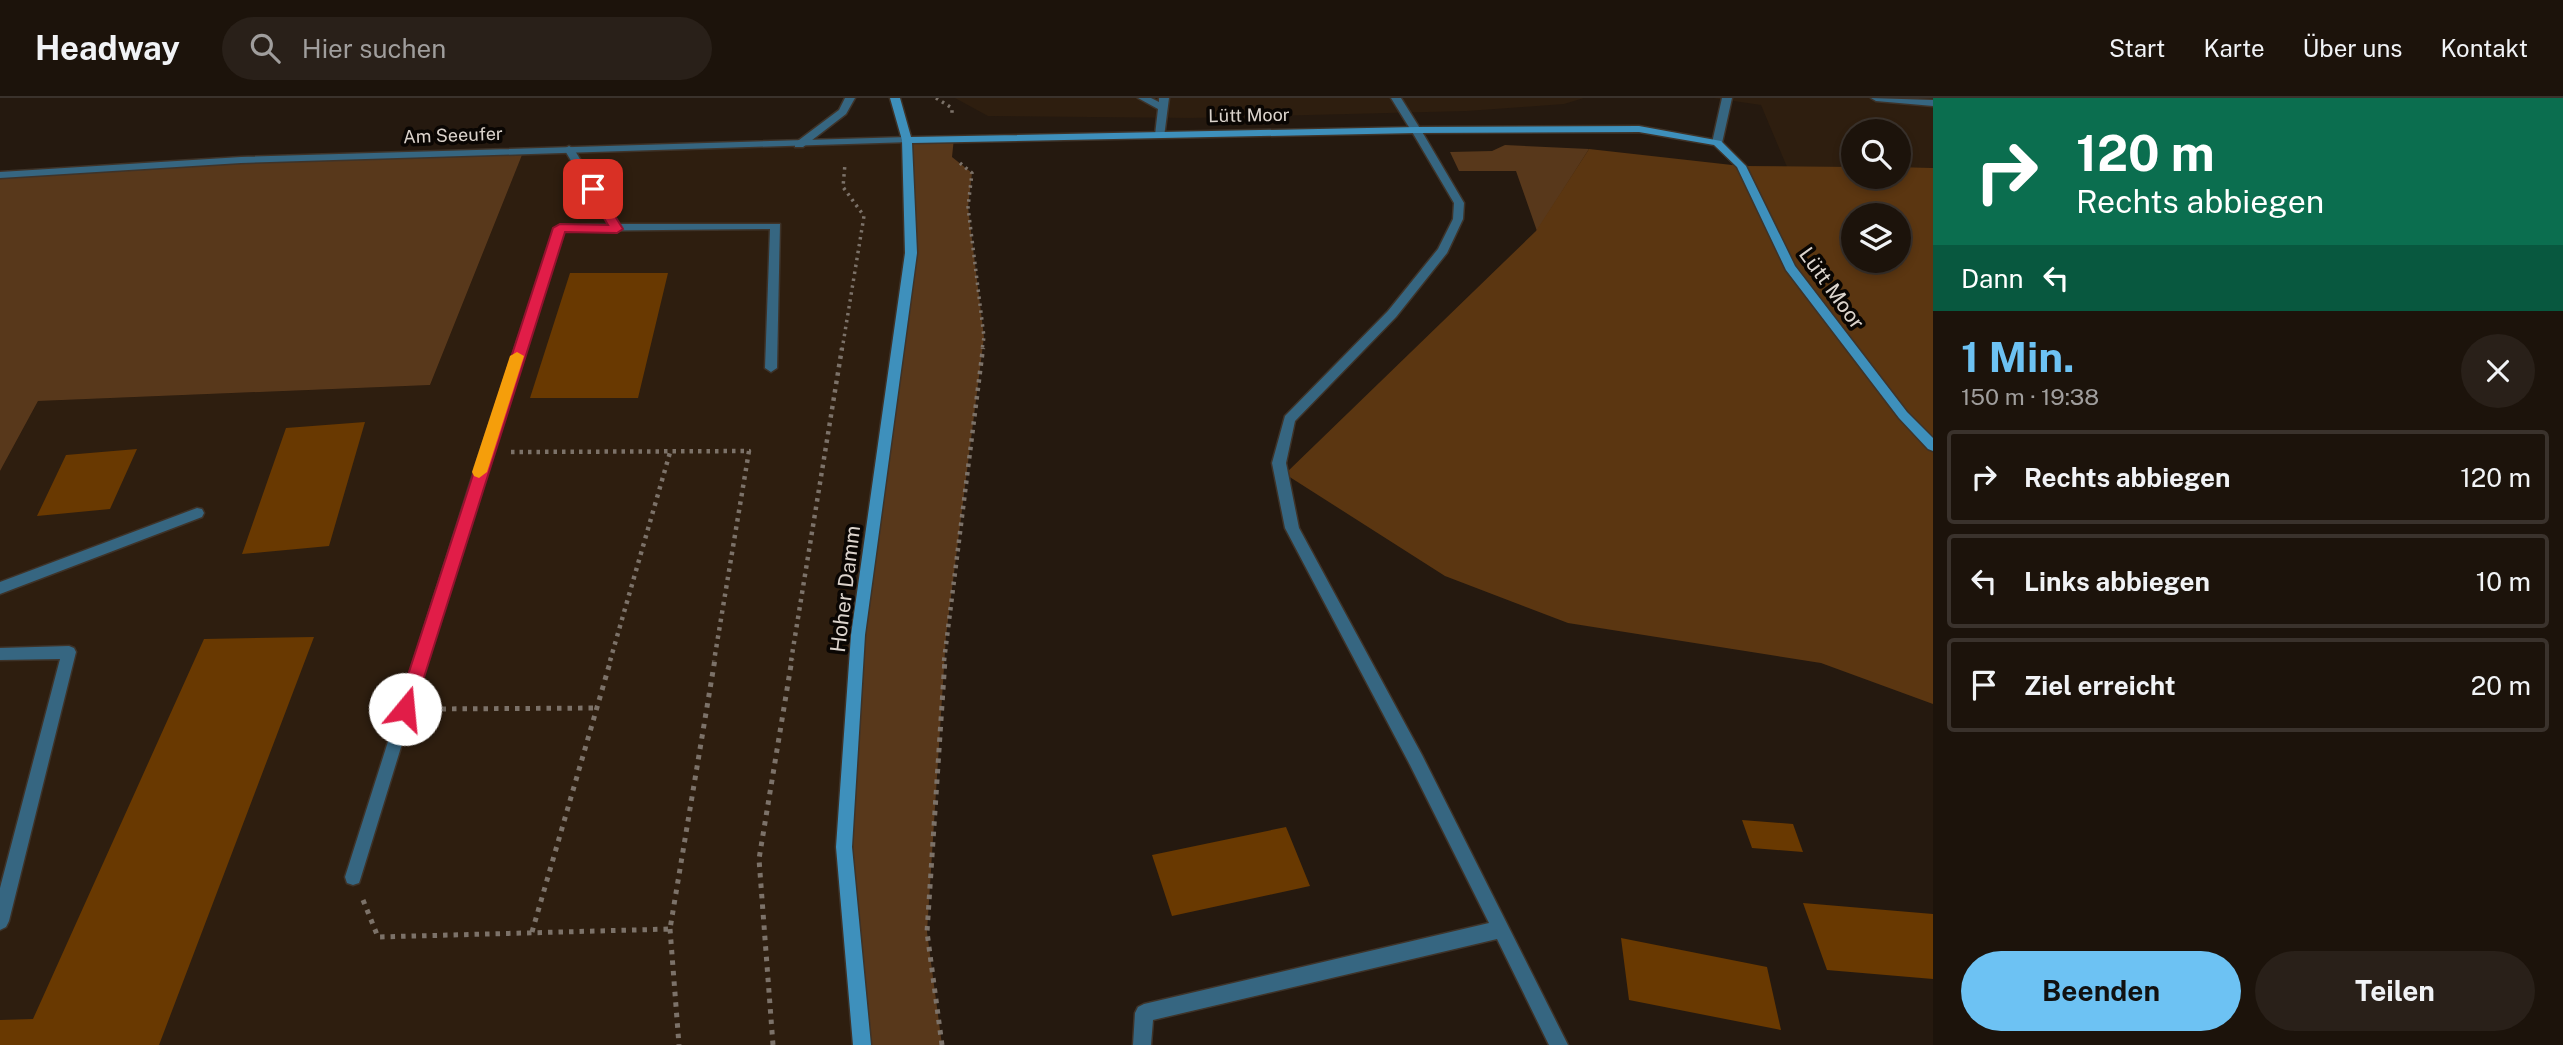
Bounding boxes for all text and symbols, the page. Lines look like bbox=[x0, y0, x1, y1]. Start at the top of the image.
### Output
search box bbox=[222, 17, 712, 80]
text: Headway bbox=[35, 29, 180, 67]
icon: search bbox=[246, 29, 284, 67]
text: Hier suchen bbox=[302, 33, 446, 64]
text: Start bbox=[2109, 34, 2165, 62]
text: Karte bbox=[2203, 34, 2265, 62]
text: Über uns bbox=[2303, 34, 2402, 62]
text: Kontakt bbox=[2440, 34, 2528, 62]
street label: Lütt Moor bbox=[1208, 104, 1290, 126]
map controls bbox=[1841, 119, 1911, 273]
button: search bbox=[1841, 119, 1911, 189]
street label: Am Seeufer bbox=[403, 123, 503, 147]
text: 120 m bbox=[2076, 124, 2215, 182]
icon: right bbox=[1961, 126, 2052, 217]
pin bbox=[563, 159, 623, 219]
icon: arrive bbox=[574, 170, 612, 208]
text: Rechts abbiegen bbox=[2076, 183, 2324, 220]
button: layers bbox=[1841, 203, 1911, 273]
street label: Lütt Moor bbox=[1794, 242, 1870, 334]
icon: left bbox=[2037, 259, 2075, 297]
text: Dann bbox=[1961, 263, 2023, 294]
text: 1 Min. bbox=[1961, 332, 2075, 381]
button: close bbox=[2461, 334, 2535, 408]
text: 150 m · 19:38 bbox=[1961, 383, 2099, 410]
icon: right bbox=[1965, 458, 2003, 496]
text: Rechts abbiegen bbox=[2024, 462, 2230, 493]
text: 120 m bbox=[2460, 462, 2531, 493]
street label: Hoher Damm bbox=[825, 524, 865, 654]
icon: left bbox=[1965, 562, 2003, 600]
text: Links abbiegen bbox=[2024, 566, 2210, 597]
text: 10 m bbox=[2476, 566, 2531, 597]
icon: arrive bbox=[1965, 666, 2003, 704]
text: Ziel erreicht bbox=[2024, 670, 2176, 701]
text: 20 m bbox=[2471, 670, 2531, 701]
position arrow bbox=[368, 672, 442, 746]
button: Beenden bbox=[1961, 951, 2241, 1031]
button: Teilen bbox=[2255, 951, 2535, 1031]

